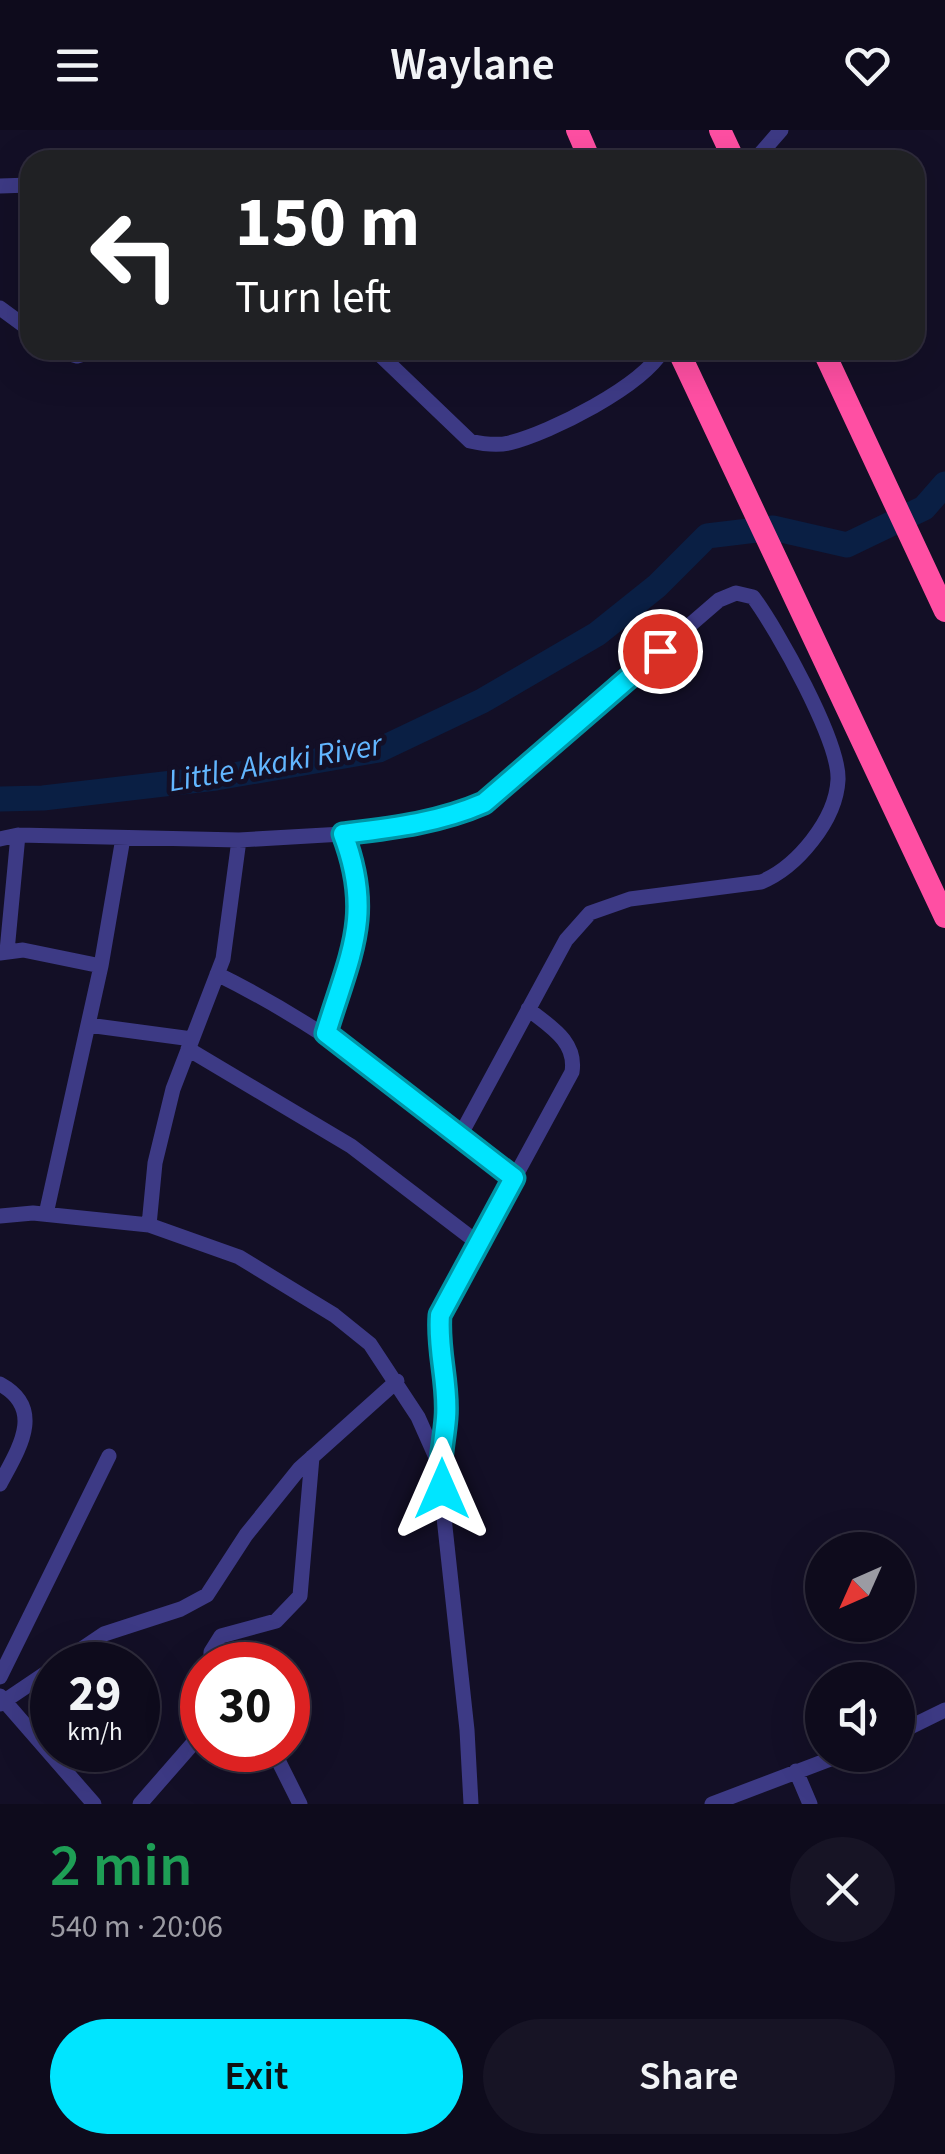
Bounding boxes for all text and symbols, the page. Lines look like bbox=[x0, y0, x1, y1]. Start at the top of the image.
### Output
text: Waylane bbox=[390, 33, 555, 97]
icon: menu bbox=[50, 38, 105, 93]
icon: heart bbox=[840, 38, 895, 93]
text: 150 m bbox=[235, 173, 420, 273]
icon: left bbox=[70, 190, 200, 320]
text: Turn left bbox=[235, 266, 391, 330]
pin bbox=[618, 609, 703, 694]
icon: arrive bbox=[633, 624, 688, 679]
water label: Little Akaki River bbox=[165, 721, 388, 804]
position arrow bbox=[390, 1437, 494, 1541]
north arrow bbox=[805, 1532, 915, 1642]
map controls bbox=[805, 1532, 915, 1772]
speed limit sign: 30 bbox=[180, 1642, 310, 1772]
text: 29 bbox=[69, 1659, 121, 1730]
button: sound bbox=[805, 1662, 915, 1772]
text: km/h bbox=[67, 1714, 123, 1750]
text: 2 min bbox=[50, 1824, 193, 1909]
button: close bbox=[790, 1837, 895, 1942]
text: 540 m · 20:06 bbox=[50, 1904, 223, 1950]
button: Exit bbox=[50, 2019, 463, 2134]
button: Share bbox=[483, 2019, 895, 2134]

